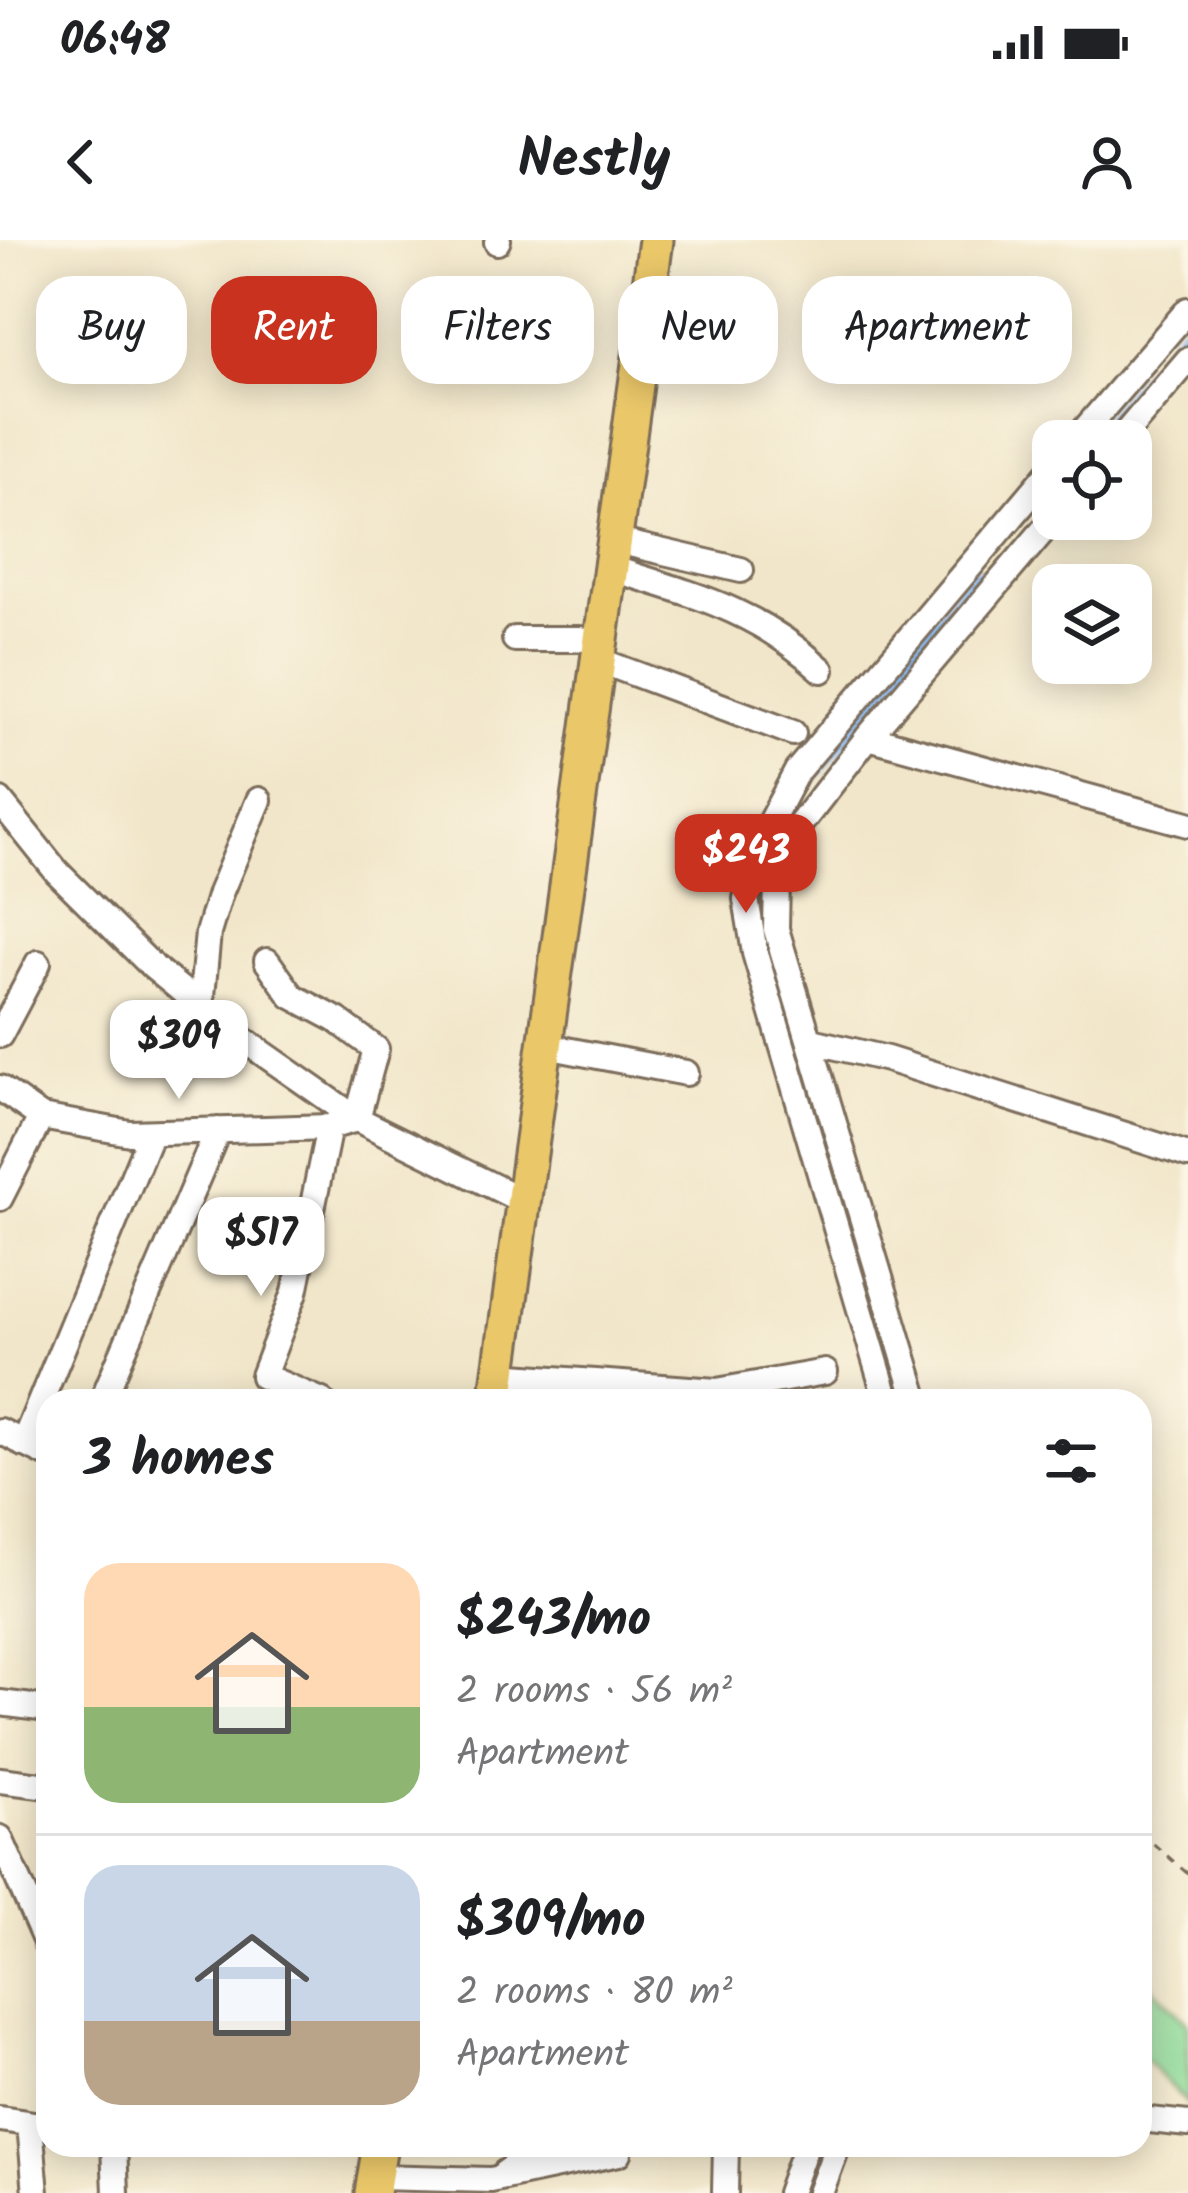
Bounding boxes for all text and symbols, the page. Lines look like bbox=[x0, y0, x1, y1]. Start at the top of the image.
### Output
text: 06:48 bbox=[60, 6, 170, 78]
text: Nestly bbox=[518, 119, 670, 205]
icon: back bbox=[48, 129, 114, 195]
icon: person bbox=[1074, 129, 1140, 195]
chip: Buy bbox=[36, 276, 187, 384]
chip: Rent bbox=[211, 276, 377, 384]
chip: Filters bbox=[401, 276, 594, 384]
chip: New bbox=[618, 276, 778, 384]
chip: Apartment bbox=[802, 276, 1072, 384]
map controls bbox=[1032, 420, 1152, 684]
button: locate bbox=[1032, 420, 1152, 540]
button: layers bbox=[1032, 564, 1152, 684]
pin: $243 bbox=[675, 814, 817, 916]
text: $243 bbox=[702, 822, 790, 884]
pin: $309 bbox=[108, 1000, 250, 1102]
text: $309 bbox=[137, 1008, 221, 1070]
pin: $517 bbox=[190, 1197, 332, 1299]
text: $517 bbox=[224, 1205, 298, 1267]
text: 3 homes bbox=[84, 1421, 274, 1502]
icon: filters bbox=[1038, 1428, 1104, 1494]
text: $243/mo bbox=[456, 1581, 651, 1662]
icon: home bbox=[180, 1611, 324, 1755]
text: 2 rooms · 56 m² bbox=[456, 1662, 732, 1724]
text: Apartment bbox=[456, 1724, 629, 1786]
text: $309/mo bbox=[456, 1882, 645, 1963]
icon: home bbox=[180, 1913, 324, 2057]
text: 2 rooms · 80 m² bbox=[456, 1963, 732, 2025]
text: Apartment bbox=[456, 2025, 629, 2087]

